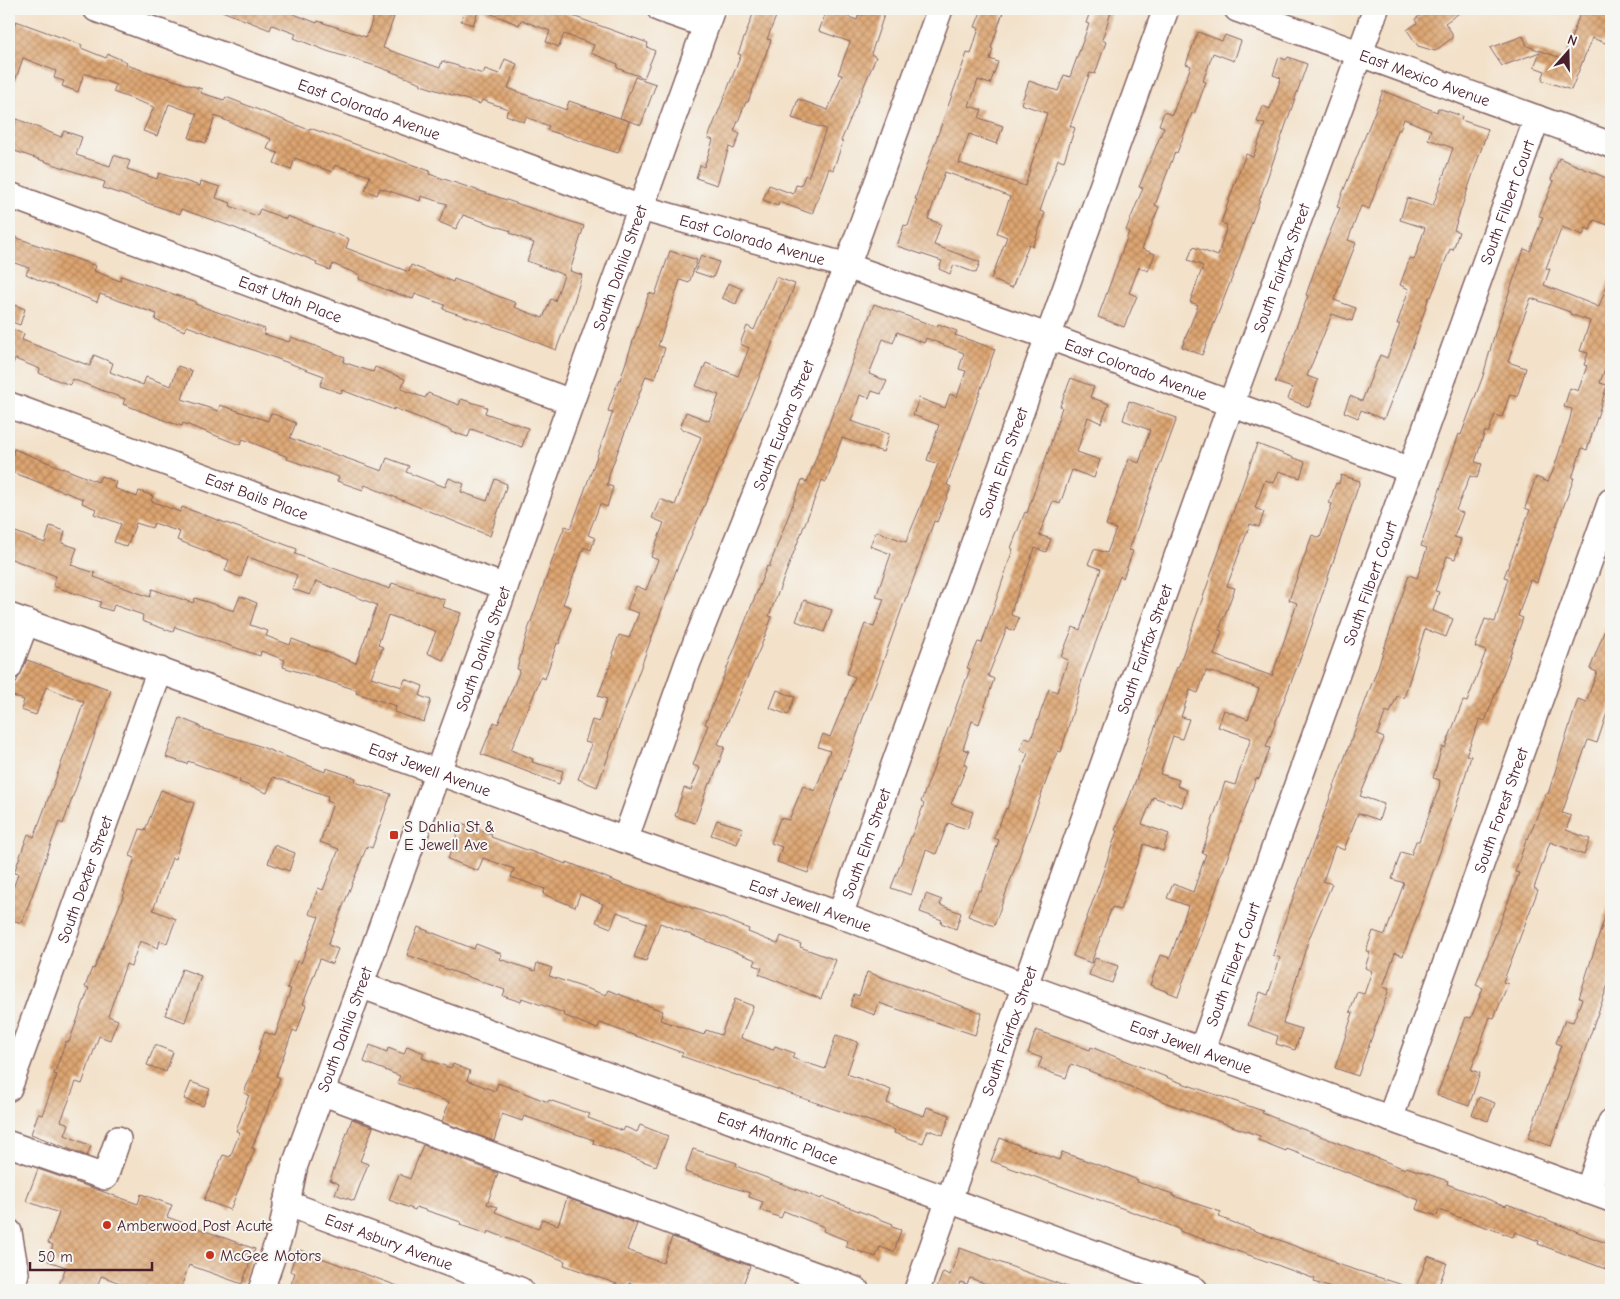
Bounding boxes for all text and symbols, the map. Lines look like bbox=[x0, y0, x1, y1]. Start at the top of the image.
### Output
north arrow bbox=[1542, 28, 1592, 78]
text: N bbox=[1565, 31, 1579, 50]
street label: East Mexico Avenue bbox=[1357, 46, 1492, 110]
street label: East Colorado Avenue bbox=[295, 76, 443, 144]
street label: South Filbert Court bbox=[1477, 138, 1538, 267]
street label: South Fairfax Street bbox=[1250, 201, 1314, 335]
street label: South Dahlia Street bbox=[590, 202, 651, 333]
street label: East Colorado Avenue bbox=[677, 211, 827, 269]
street label: East Utah Place bbox=[236, 272, 344, 327]
street label: East Colorado Avenue bbox=[1062, 335, 1209, 404]
street label: South Eudora Street bbox=[750, 358, 818, 493]
street label: South Elm Street bbox=[976, 405, 1032, 520]
street label: East Bails Place bbox=[203, 470, 310, 524]
street label: South Filbert Court bbox=[1340, 519, 1401, 648]
street label: South Fairfax Street bbox=[1114, 582, 1176, 717]
street label: South Dahlia Street bbox=[453, 584, 515, 714]
street label: East Jewell Avenue bbox=[366, 740, 493, 800]
street label: South Forest Street bbox=[1471, 745, 1532, 875]
street label: South Elm Street bbox=[839, 786, 895, 901]
street label: South Dexter Street bbox=[54, 813, 117, 945]
place label: S Dahlia St & E Jewell Ave bbox=[404, 818, 495, 854]
marker: S Dahlia St & E Jewell Ave bbox=[388, 829, 400, 841]
street label: East Jewell Avenue bbox=[747, 876, 874, 936]
street label: South Filbert Court bbox=[1203, 900, 1264, 1029]
street label: South Dahlia Street bbox=[314, 964, 376, 1095]
street label: South Fairfax Street bbox=[979, 964, 1041, 1098]
street label: East Jewell Avenue bbox=[1127, 1017, 1254, 1078]
street label: East Atlantic Place bbox=[715, 1108, 840, 1169]
street label: East Asbury Avenue bbox=[322, 1210, 455, 1274]
place label: Amberwood Post Acute bbox=[117, 1217, 273, 1235]
marker: Amberwood Post Acute bbox=[101, 1219, 113, 1231]
scale bar bbox=[30, 1239, 152, 1271]
place label: McGee Motors bbox=[220, 1247, 322, 1265]
text: 50 m bbox=[38, 1248, 73, 1266]
marker: McGee Motors bbox=[204, 1249, 216, 1261]

